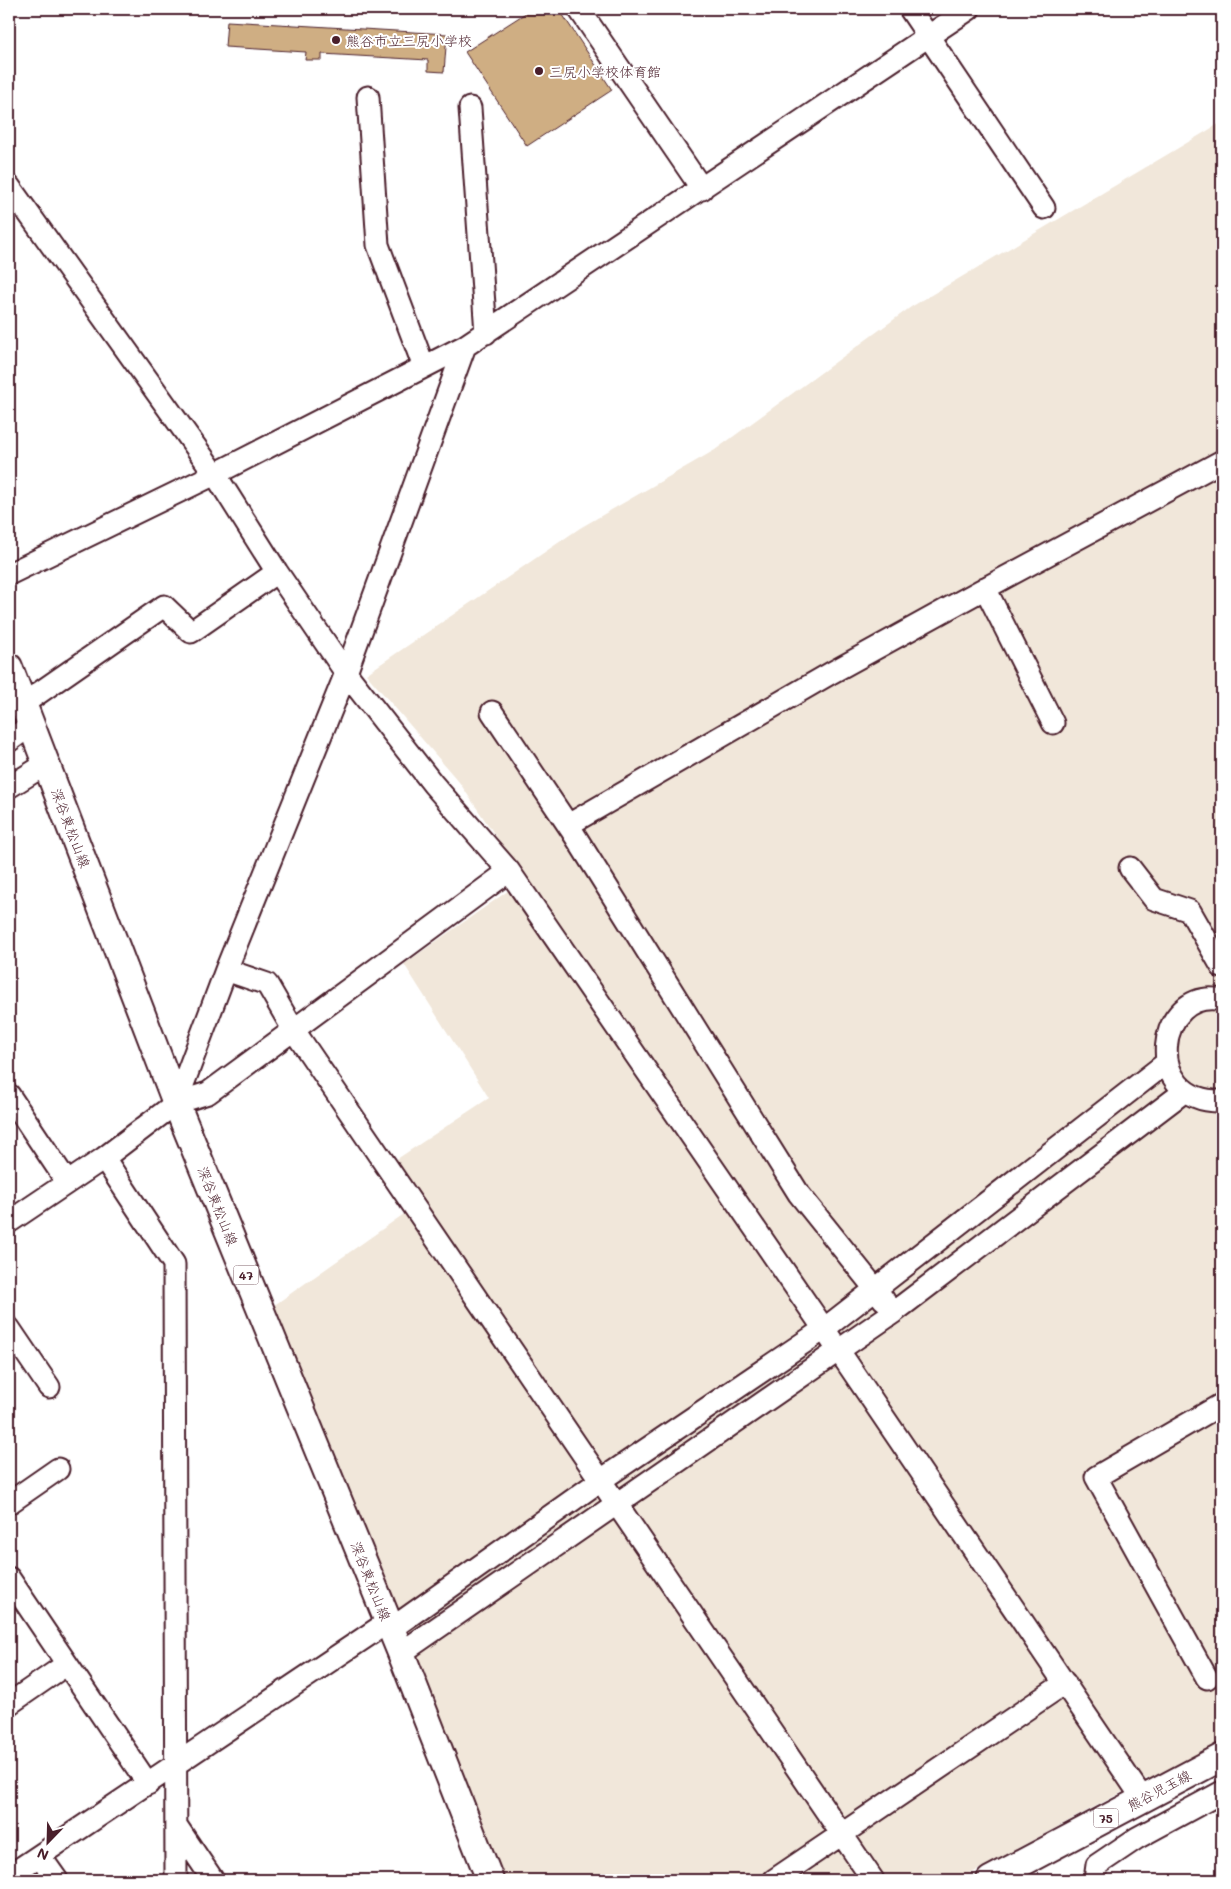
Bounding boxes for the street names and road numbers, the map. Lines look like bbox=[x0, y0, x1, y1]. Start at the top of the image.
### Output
street label: 深谷東松山線 bbox=[47, 785, 95, 871]
street label: 深谷東松山線 bbox=[193, 1163, 243, 1249]
road number: 47 bbox=[234, 1266, 258, 1284]
street label: 深谷東松山線 bbox=[346, 1538, 396, 1624]
street label: 熊谷児玉線 bbox=[1124, 1765, 1194, 1815]
road number: 75 bbox=[1094, 1809, 1118, 1828]

